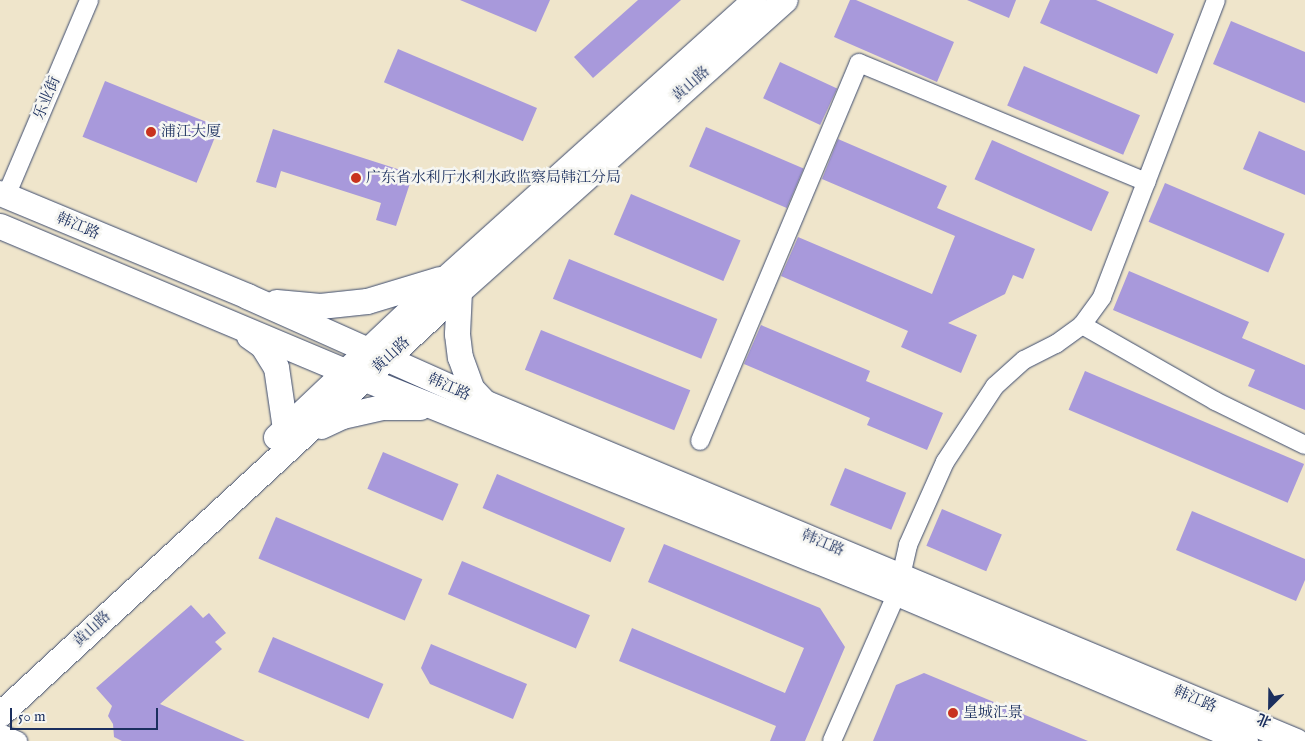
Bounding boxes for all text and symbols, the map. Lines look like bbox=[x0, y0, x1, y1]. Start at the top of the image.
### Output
street label: 黄山路 bbox=[668, 62, 714, 106]
street label: 乐业街 bbox=[30, 74, 64, 122]
place label: 浦江大厦 bbox=[161, 123, 221, 141]
marker: 浦江大厦 bbox=[145, 126, 157, 138]
place label: 广东省水利厅水利水政监察局韩江分局 bbox=[366, 169, 621, 187]
marker: 广东省水利厅水利水政监察局韩江分局 bbox=[350, 172, 362, 184]
street label: 韩江路 bbox=[54, 209, 102, 243]
street label: 黄山路 bbox=[368, 333, 414, 377]
street label: 韩江路 bbox=[425, 370, 473, 404]
street label: 韩江路 bbox=[799, 526, 847, 560]
street label: 黄山路 bbox=[69, 607, 115, 651]
north arrow bbox=[1245, 681, 1295, 731]
street label: 韩江路 bbox=[1171, 682, 1219, 716]
scale bar bbox=[12, 698, 160, 730]
place label: 皇城汇景 bbox=[963, 704, 1023, 722]
text: 50 m bbox=[18, 707, 46, 726]
marker: 皇城汇景 bbox=[947, 707, 959, 719]
text: 北 bbox=[1254, 709, 1274, 731]

